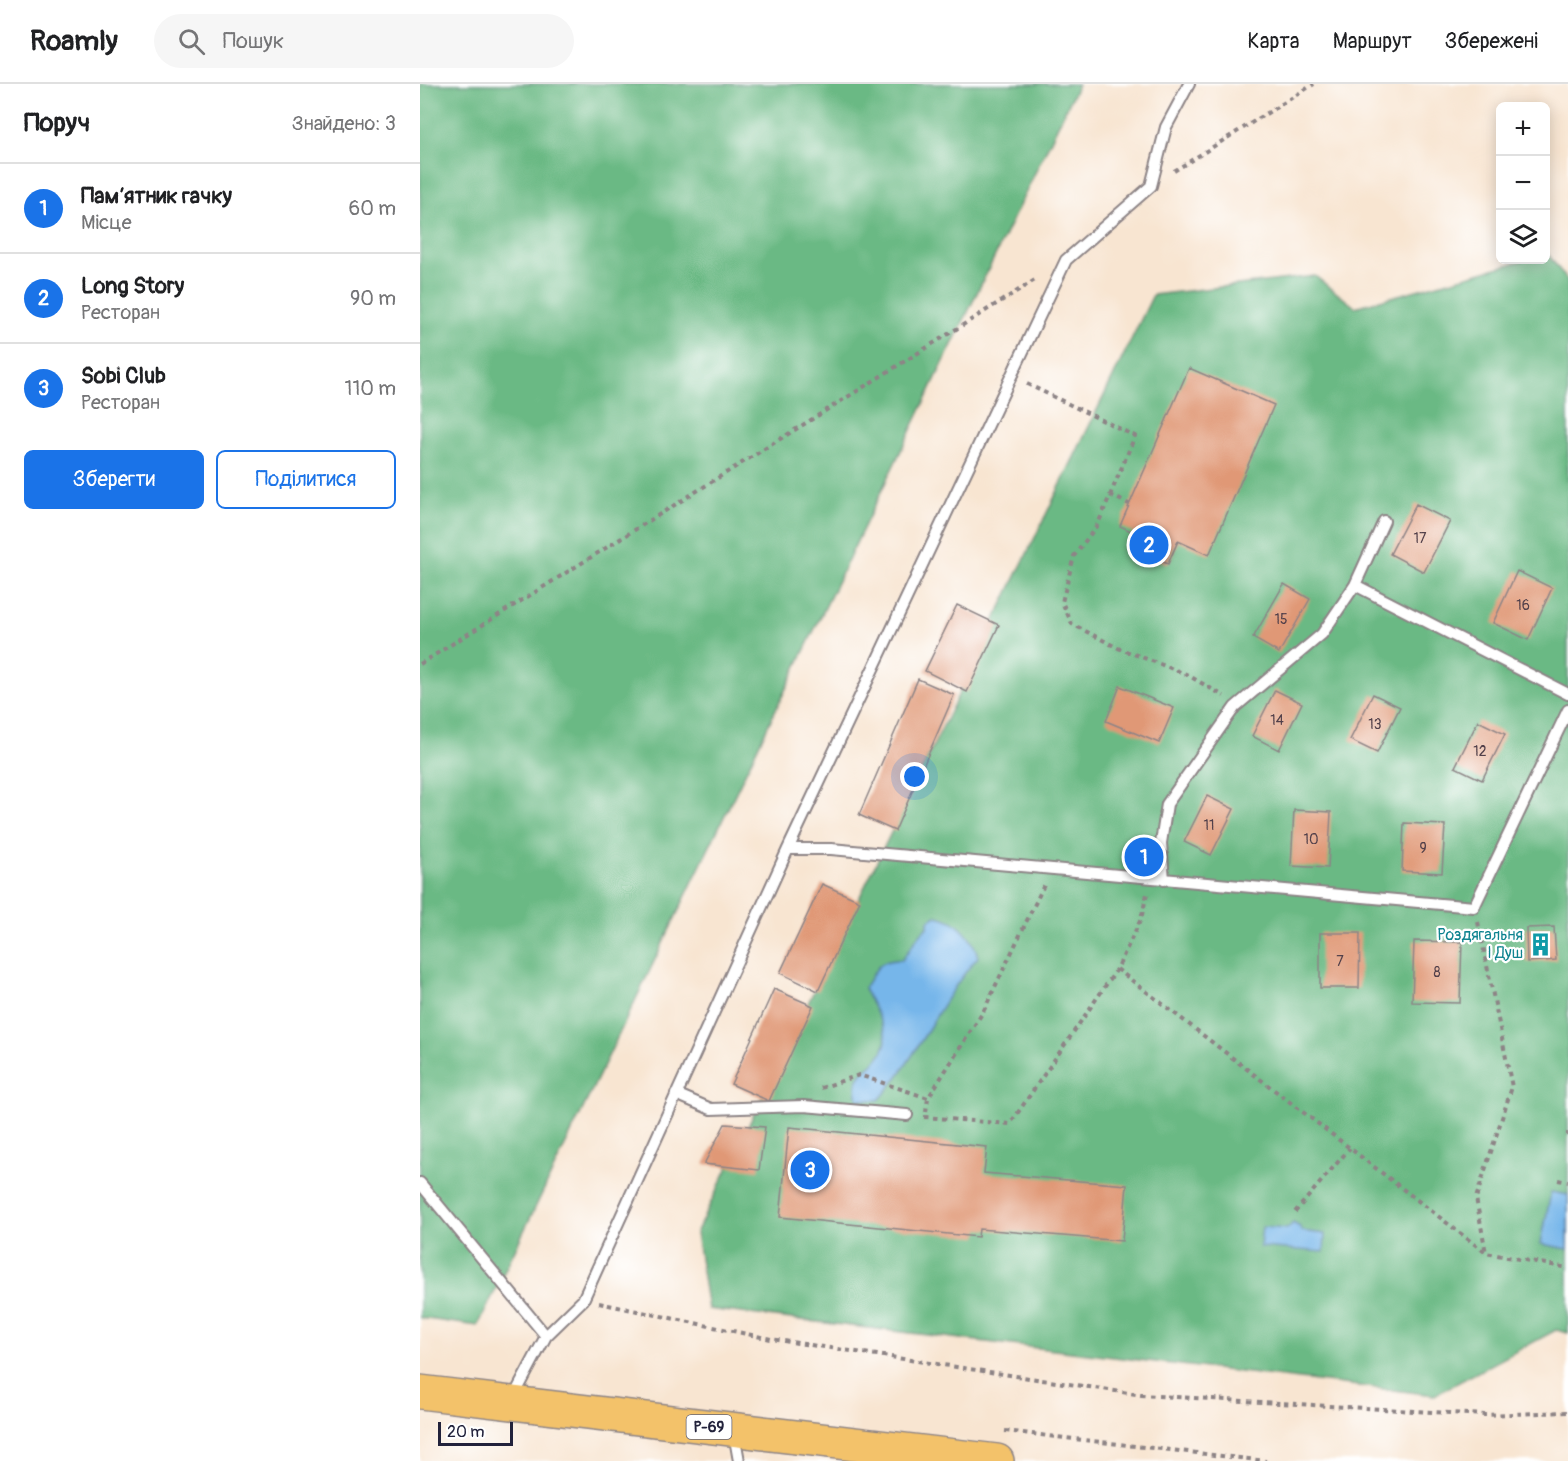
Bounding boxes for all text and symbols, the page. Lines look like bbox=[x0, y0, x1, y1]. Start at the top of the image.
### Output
search box bbox=[154, 14, 574, 68]
text: Roamly bbox=[30, 24, 118, 59]
icon: search bbox=[175, 25, 208, 58]
text: Пошук bbox=[223, 27, 284, 55]
text: Карта bbox=[1248, 28, 1300, 55]
text: Маршрут bbox=[1333, 28, 1412, 55]
text: Збережені bbox=[1445, 28, 1538, 55]
map controls bbox=[1496, 102, 1550, 264]
button: + bbox=[1496, 102, 1550, 156]
text: Поруч bbox=[24, 107, 90, 139]
text: Знайдено: 3 bbox=[292, 111, 396, 136]
button: − bbox=[1496, 156, 1550, 210]
text: Памʼятник гачку bbox=[81, 182, 232, 210]
text: 1 bbox=[40, 196, 47, 221]
text: 60 m bbox=[349, 196, 396, 221]
text: Місце bbox=[81, 210, 132, 235]
button: layers bbox=[1496, 210, 1550, 264]
text: Long Story bbox=[81, 272, 184, 300]
text: 2 bbox=[38, 286, 49, 311]
text: 90 m bbox=[350, 286, 396, 311]
text: Ресторан bbox=[81, 300, 160, 325]
text: Sobi Club bbox=[81, 362, 166, 390]
text: 3 bbox=[38, 376, 49, 401]
text: 110 m bbox=[345, 376, 396, 401]
text: Ресторан bbox=[81, 390, 160, 415]
button: Зберегти bbox=[24, 450, 204, 509]
button: Поділитися bbox=[216, 450, 396, 509]
pin: 2 bbox=[1130, 522, 1168, 568]
house number: 17 bbox=[1414, 530, 1427, 547]
house number: 16 bbox=[1516, 597, 1530, 614]
house number: 15 bbox=[1274, 611, 1288, 628]
house number: 14 bbox=[1270, 712, 1284, 729]
house number: 13 bbox=[1368, 716, 1382, 733]
house number: 12 bbox=[1473, 743, 1487, 760]
your location bbox=[900, 762, 929, 791]
house number: 11 bbox=[1204, 817, 1214, 834]
house number: 10 bbox=[1303, 831, 1319, 848]
pin: 1 bbox=[1124, 834, 1164, 880]
house number: 9 bbox=[1419, 840, 1427, 857]
place label: Роздягальня І Душ bbox=[1437, 925, 1523, 963]
building icon: Роздягальня І Душ bbox=[1528, 931, 1554, 957]
house number: 7 bbox=[1336, 953, 1344, 970]
house number: 8 bbox=[1433, 964, 1441, 981]
pin: 3 bbox=[790, 1148, 830, 1192]
road number: Р-69 bbox=[686, 1415, 732, 1439]
scale bar bbox=[438, 1419, 513, 1446]
text: 20 m bbox=[447, 1422, 485, 1442]

